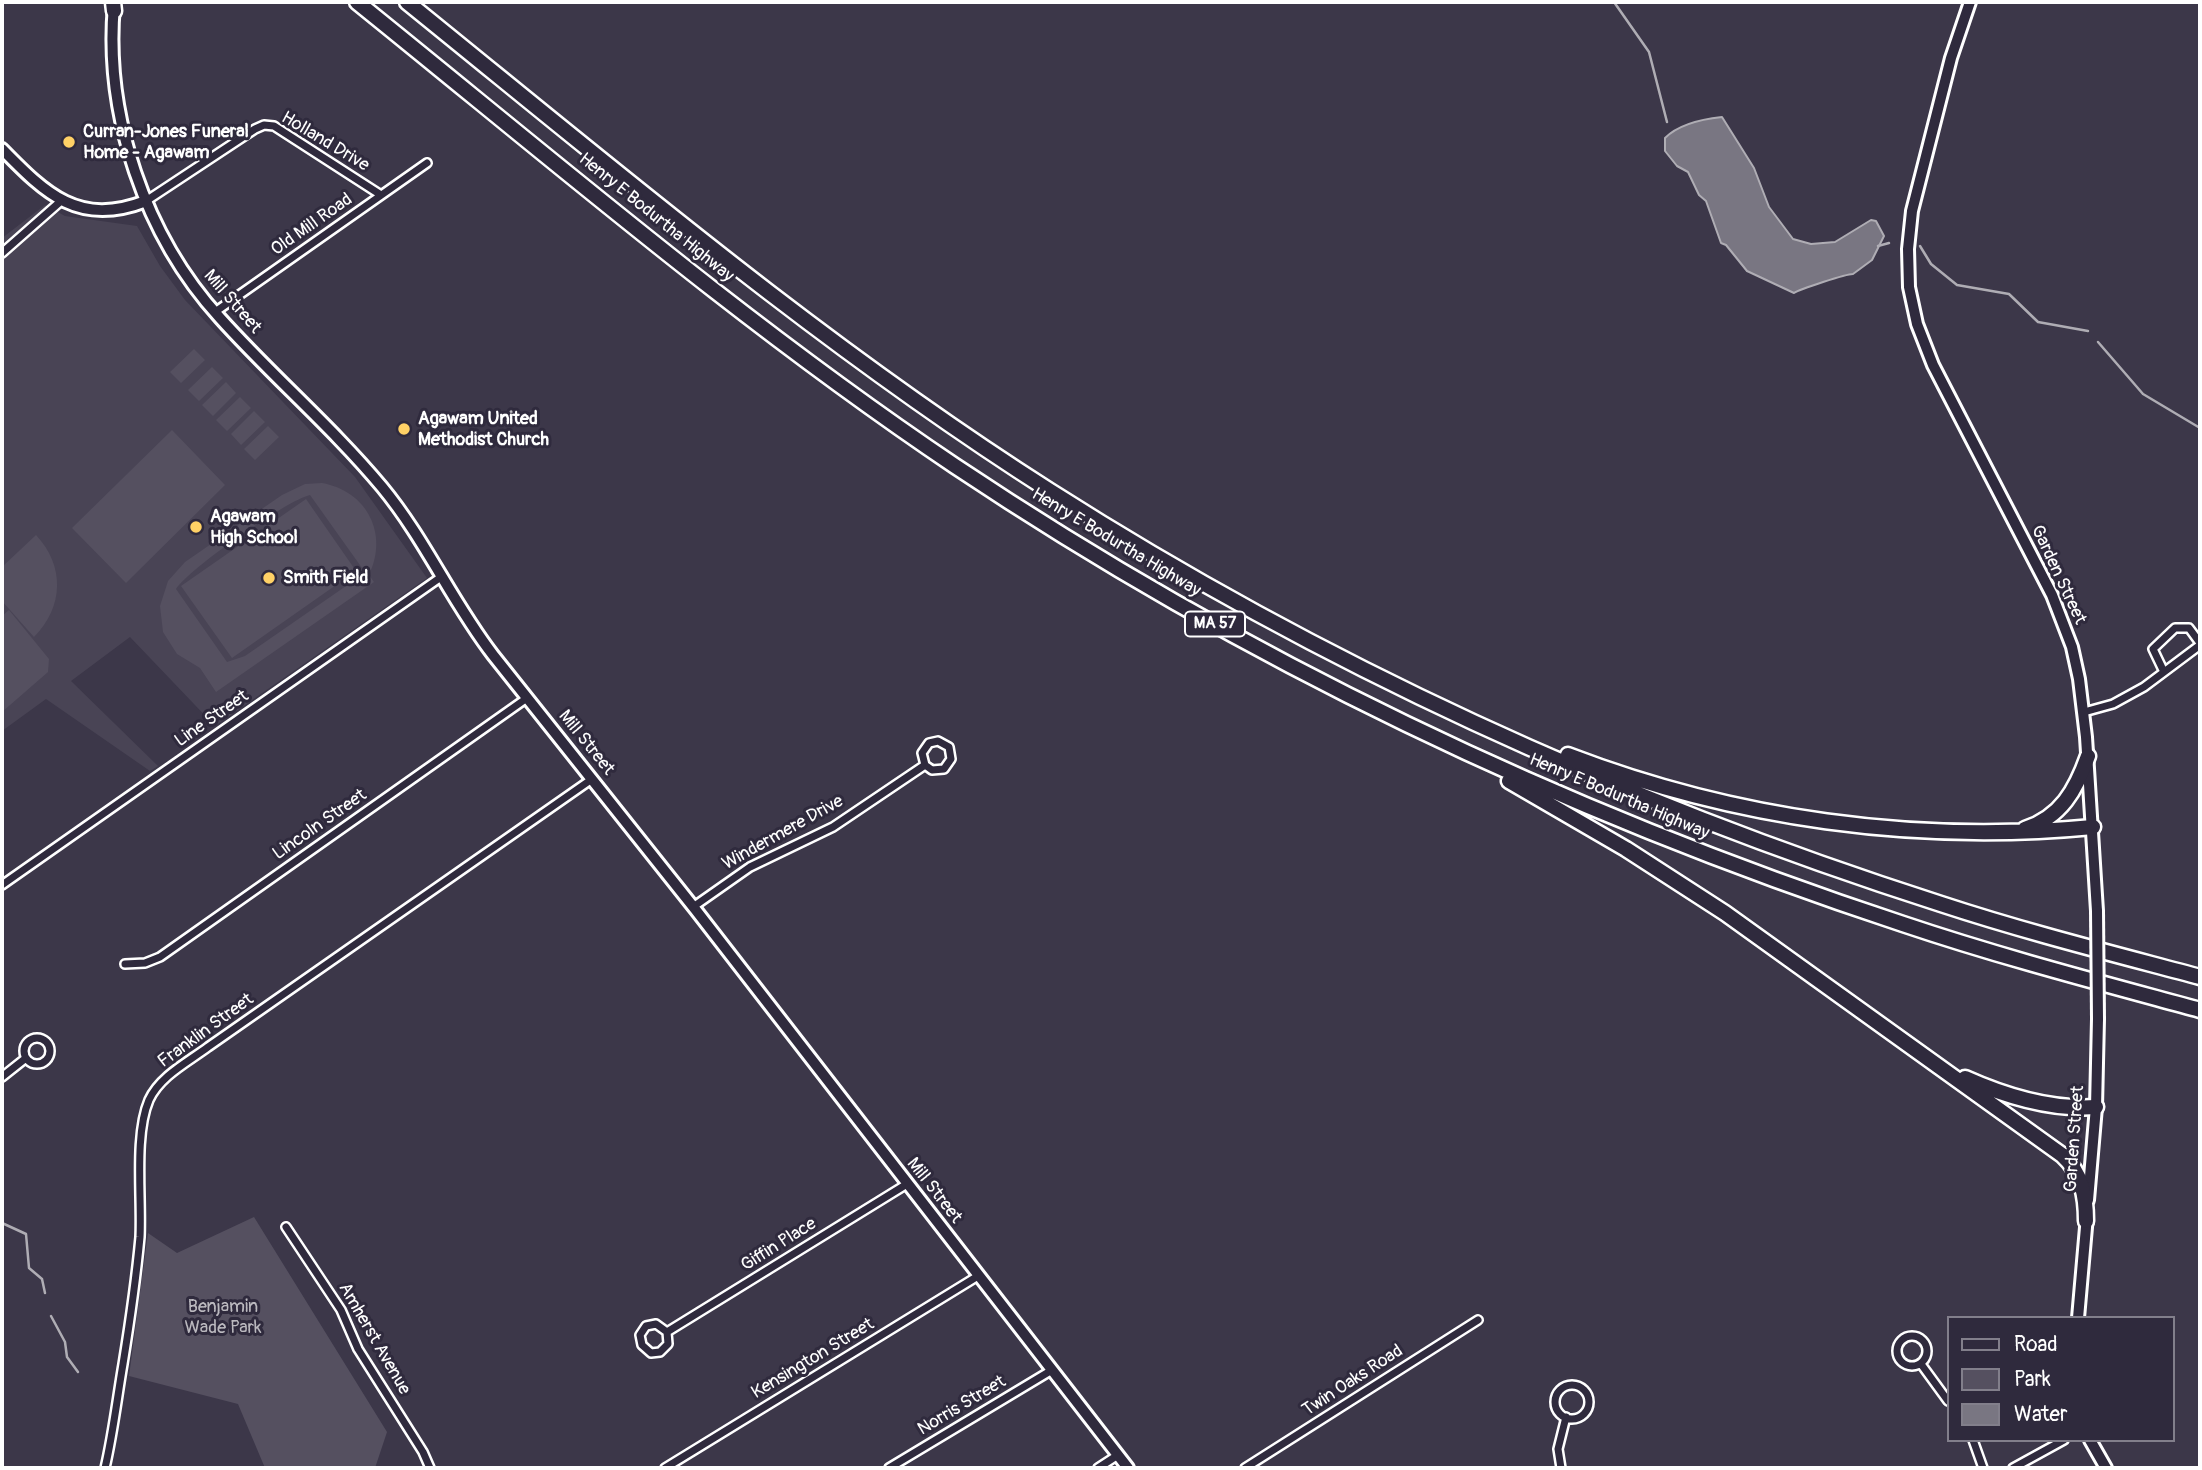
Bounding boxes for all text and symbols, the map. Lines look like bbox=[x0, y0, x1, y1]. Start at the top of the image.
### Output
street label: Holland Drive bbox=[277, 107, 373, 177]
place label: Curran-Jones Funeral Home - Agawam bbox=[83, 121, 249, 164]
marker: Curran-Jones Funeral Home - Agawam bbox=[61, 134, 77, 150]
street label: Henry E Bodurtha Highway bbox=[574, 149, 738, 287]
street label: Old Mill Road bbox=[267, 189, 357, 261]
street label: Mill Street bbox=[198, 266, 266, 338]
place label: Agawam United Methodist Church bbox=[418, 408, 549, 450]
marker: Agawam United Methodist Church bbox=[396, 421, 412, 437]
street label: Henry E Bodurtha Highway bbox=[1028, 484, 1204, 602]
place label: Agawam High School bbox=[210, 506, 298, 548]
marker: Agawam High School bbox=[188, 519, 204, 535]
street label: Garden Street bbox=[2026, 522, 2090, 628]
place label: Smith Field bbox=[283, 567, 368, 589]
marker: Smith Field bbox=[261, 570, 277, 586]
road number: MA 57 bbox=[1185, 611, 1245, 636]
street label: Line Street bbox=[171, 686, 253, 752]
street label: Mill Street bbox=[553, 706, 619, 780]
street label: Henry E Bodurtha Highway bbox=[1526, 749, 1712, 845]
street label: Lincoln Street bbox=[269, 785, 371, 865]
street label: Windermere Drive bbox=[719, 791, 847, 875]
street label: Franklin Street bbox=[154, 989, 258, 1073]
street label: Garden Street bbox=[2061, 1085, 2089, 1193]
street label: Mill Street bbox=[902, 1154, 966, 1228]
street label: Giffin Place bbox=[737, 1213, 821, 1277]
street label: Amherst Avenue bbox=[333, 1279, 415, 1399]
park label: Benjamin Wade Park bbox=[184, 1296, 262, 1338]
street label: Kensington Street bbox=[748, 1314, 878, 1404]
legend bbox=[1946, 1316, 2174, 1442]
text: Road bbox=[2014, 1331, 2058, 1358]
street label: Twin Oaks Road bbox=[1299, 1341, 1407, 1421]
text: Park bbox=[2014, 1366, 2051, 1393]
street label: Norris Street bbox=[914, 1371, 1010, 1441]
text: Water bbox=[2014, 1401, 2067, 1428]

